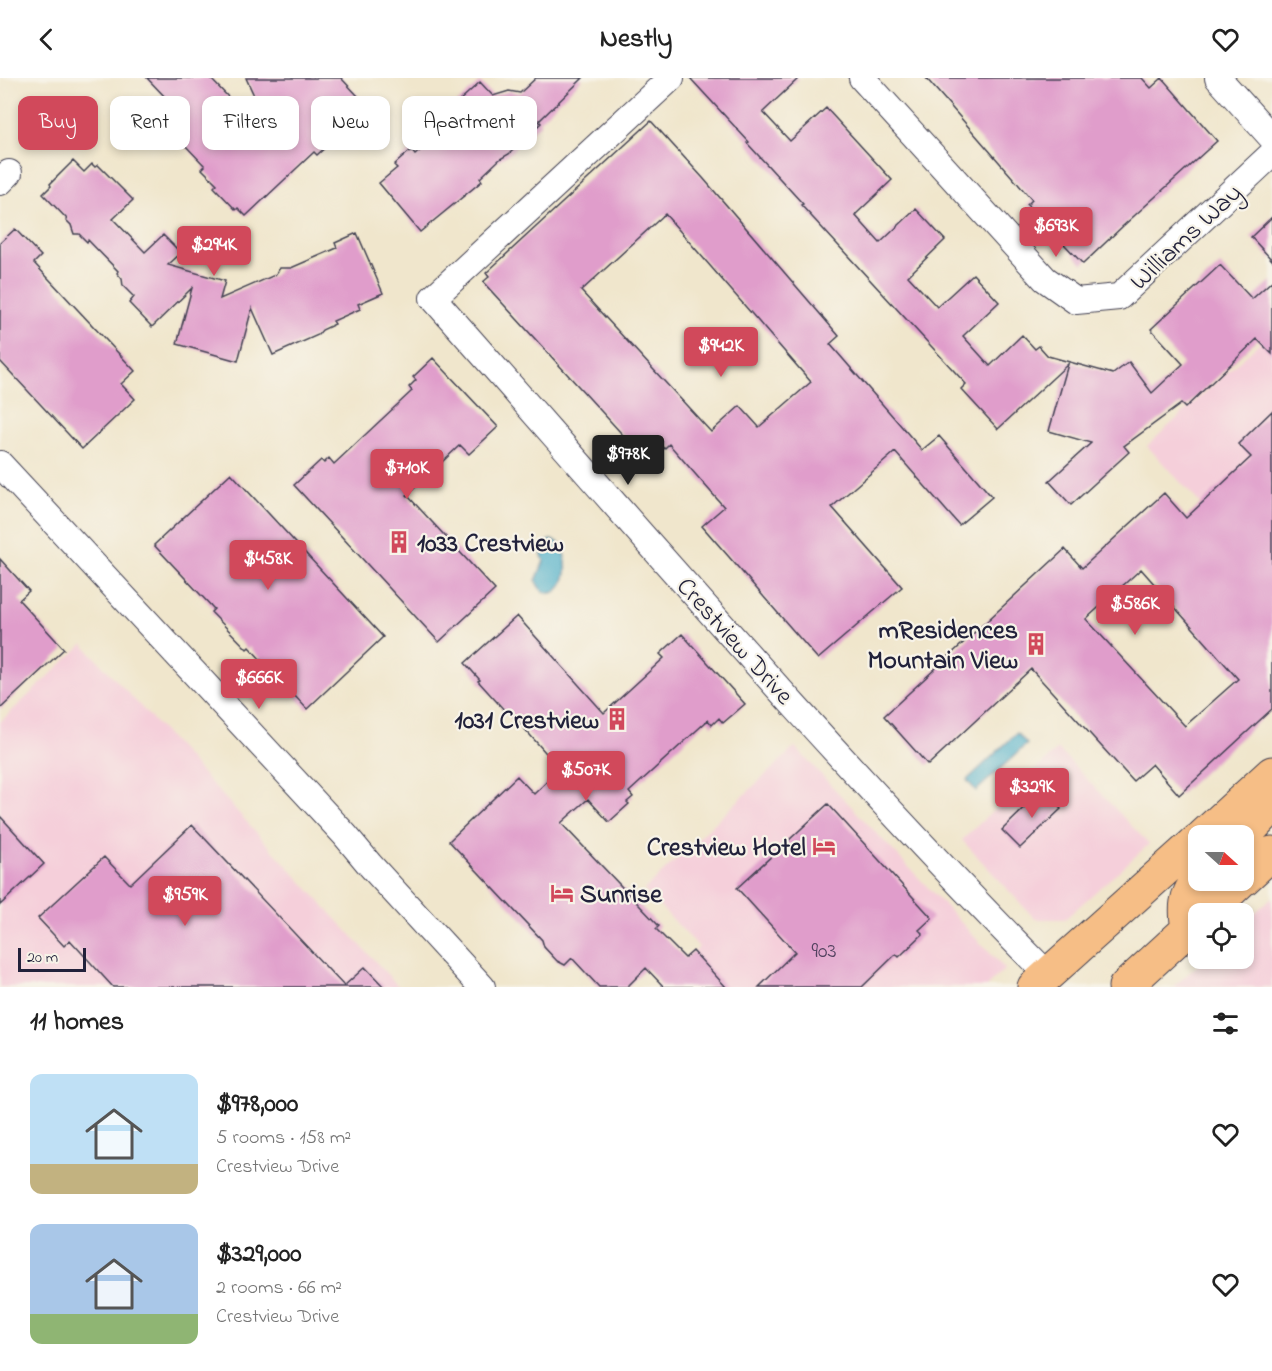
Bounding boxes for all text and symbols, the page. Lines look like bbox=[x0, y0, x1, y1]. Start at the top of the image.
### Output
text: Nestly bbox=[600, 20, 672, 59]
icon: back bbox=[30, 23, 63, 56]
icon: heart bbox=[1209, 23, 1242, 56]
chip: Buy bbox=[18, 96, 98, 150]
chip: Rent bbox=[110, 96, 190, 150]
chip: Filters bbox=[202, 96, 299, 150]
chip: New bbox=[311, 96, 390, 150]
chip: Apartment bbox=[402, 96, 537, 150]
street label: Williams Way bbox=[1122, 176, 1252, 301]
pin: $693K bbox=[1014, 207, 1098, 258]
text: $693K bbox=[1034, 212, 1078, 241]
pin: $294K bbox=[172, 226, 256, 277]
text: $294K bbox=[191, 231, 237, 260]
pin: $942K bbox=[679, 327, 763, 378]
text: $942K bbox=[698, 332, 744, 361]
pin: $978K bbox=[586, 435, 670, 486]
text: $978K bbox=[606, 440, 650, 469]
pin: $710K bbox=[365, 449, 449, 500]
text: $710K bbox=[384, 454, 430, 483]
place label: 1033 Crestview bbox=[417, 526, 564, 564]
building icon: 1033 Crestview bbox=[386, 529, 412, 555]
pin: $458K bbox=[226, 540, 310, 591]
text: $458K bbox=[244, 545, 292, 574]
street label: Crestview Drive bbox=[666, 570, 802, 714]
pin: $586K bbox=[1093, 585, 1177, 636]
text: $586K bbox=[1110, 590, 1160, 619]
place label: mResidences Mountain View bbox=[867, 613, 1018, 681]
building icon: mResidences Mountain View bbox=[1023, 631, 1049, 657]
pin: $666K bbox=[217, 659, 301, 710]
text: $666K bbox=[235, 664, 283, 693]
place label: 1031 Crestview bbox=[455, 703, 599, 741]
building icon: 1031 Crestview bbox=[604, 706, 630, 732]
pin: $507K bbox=[544, 751, 628, 802]
text: $507K bbox=[561, 756, 611, 785]
pin: $329K bbox=[990, 768, 1074, 819]
text: $329K bbox=[1009, 773, 1055, 802]
north arrow bbox=[1188, 825, 1254, 891]
map controls bbox=[1188, 825, 1254, 969]
place label: Crestview Hotel bbox=[647, 830, 806, 868]
hotel icon: Crestview Hotel bbox=[811, 833, 837, 859]
pin: $959K bbox=[143, 876, 227, 927]
place label: Sunrise bbox=[580, 877, 663, 915]
hotel icon: Sunrise bbox=[549, 880, 575, 906]
text: $959K bbox=[162, 881, 208, 910]
button: locate bbox=[1188, 903, 1254, 969]
house number: 903 bbox=[811, 936, 837, 968]
scale bar bbox=[18, 945, 86, 972]
text: 20 m bbox=[27, 946, 58, 970]
text: 11 homes bbox=[30, 1004, 124, 1042]
icon: filters bbox=[1209, 1007, 1242, 1040]
text: $978,000 bbox=[216, 1086, 298, 1124]
icon: home bbox=[78, 1098, 150, 1170]
icon: heart bbox=[1209, 1118, 1242, 1151]
text: 5 rooms · 158 m² bbox=[216, 1124, 351, 1153]
text: Crestview Drive bbox=[216, 1153, 339, 1182]
text: $329,000 bbox=[216, 1236, 301, 1274]
icon: home bbox=[78, 1248, 150, 1320]
icon: heart bbox=[1209, 1268, 1242, 1301]
text: 2 rooms · 66 m² bbox=[216, 1274, 342, 1303]
text: Crestview Drive bbox=[216, 1303, 339, 1332]

